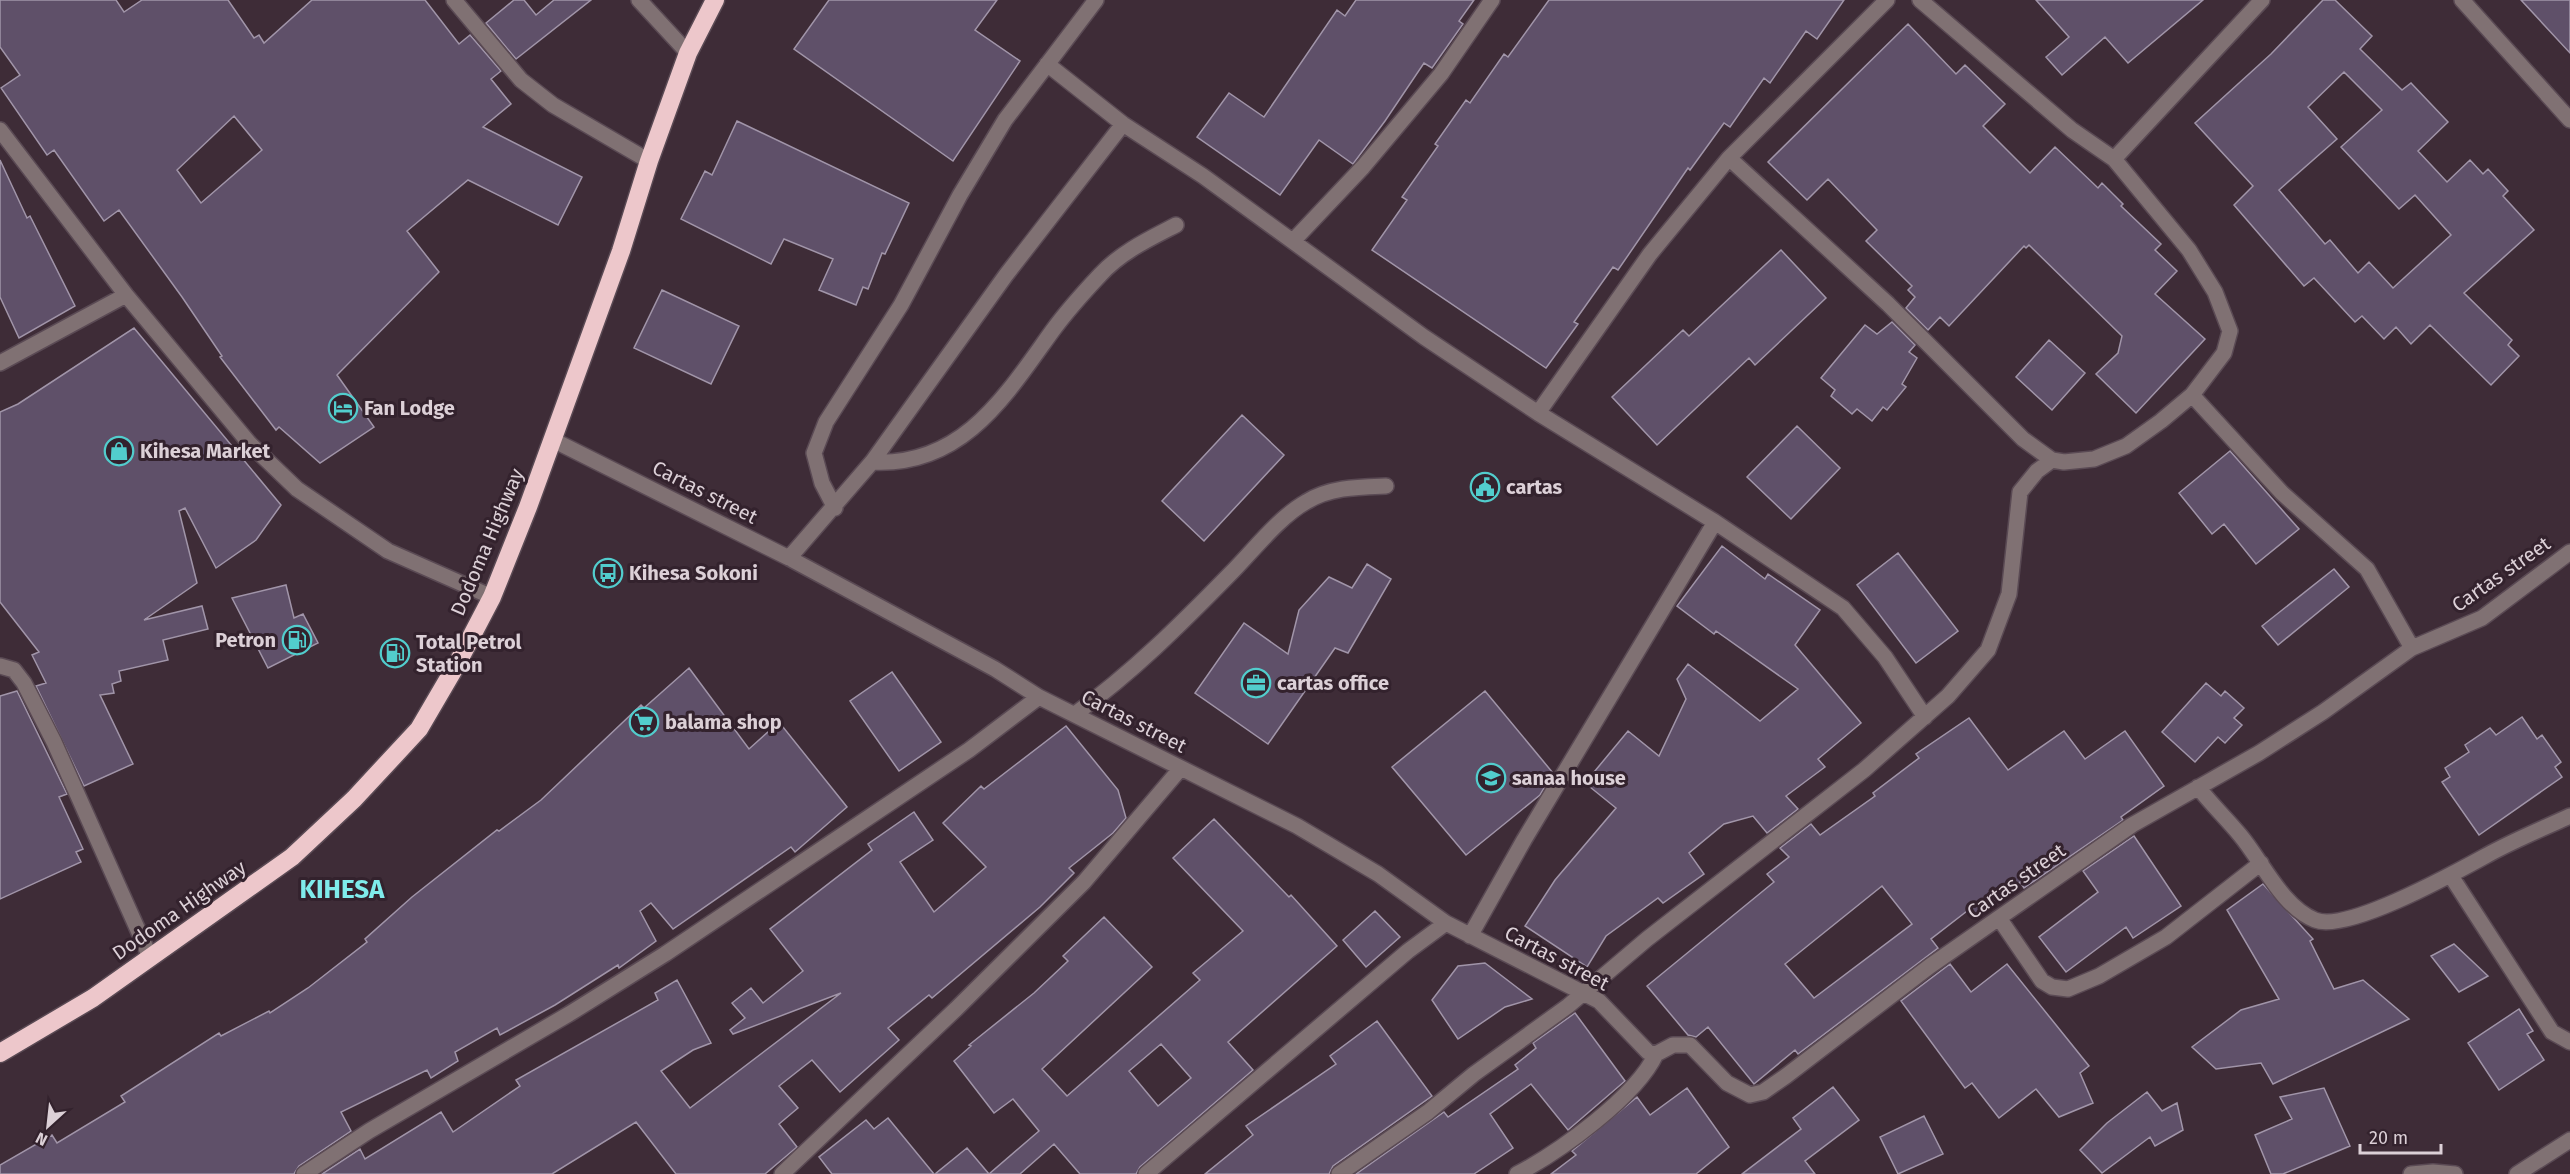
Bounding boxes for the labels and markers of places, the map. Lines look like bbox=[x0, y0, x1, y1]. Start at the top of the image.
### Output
hotel icon: Fan Lodge bbox=[327, 392, 359, 424]
place label: Fan Lodge bbox=[364, 396, 455, 420]
shop icon: Kihesa Market bbox=[103, 435, 135, 467]
place label: Kihesa Market bbox=[140, 439, 271, 463]
public building icon: cartas bbox=[1469, 471, 1501, 503]
place label: cartas bbox=[1506, 475, 1563, 499]
bus stop icon: Kihesa Sokoni bbox=[592, 557, 624, 589]
place label: Kihesa Sokoni bbox=[629, 561, 758, 585]
fuel station icon: Petron bbox=[281, 624, 313, 656]
place label: Petron bbox=[215, 628, 276, 652]
place label: Total Petrol Station bbox=[416, 630, 522, 677]
fuel station icon: Total Petrol Station bbox=[379, 637, 411, 669]
office icon: cartas office bbox=[1240, 667, 1272, 699]
place label: cartas office bbox=[1277, 671, 1389, 695]
supermarket icon: balama shop bbox=[628, 706, 660, 738]
place label: balama shop bbox=[665, 710, 782, 734]
school or university icon: sanaa house bbox=[1475, 762, 1507, 794]
place label: sanaa house bbox=[1512, 766, 1626, 790]

